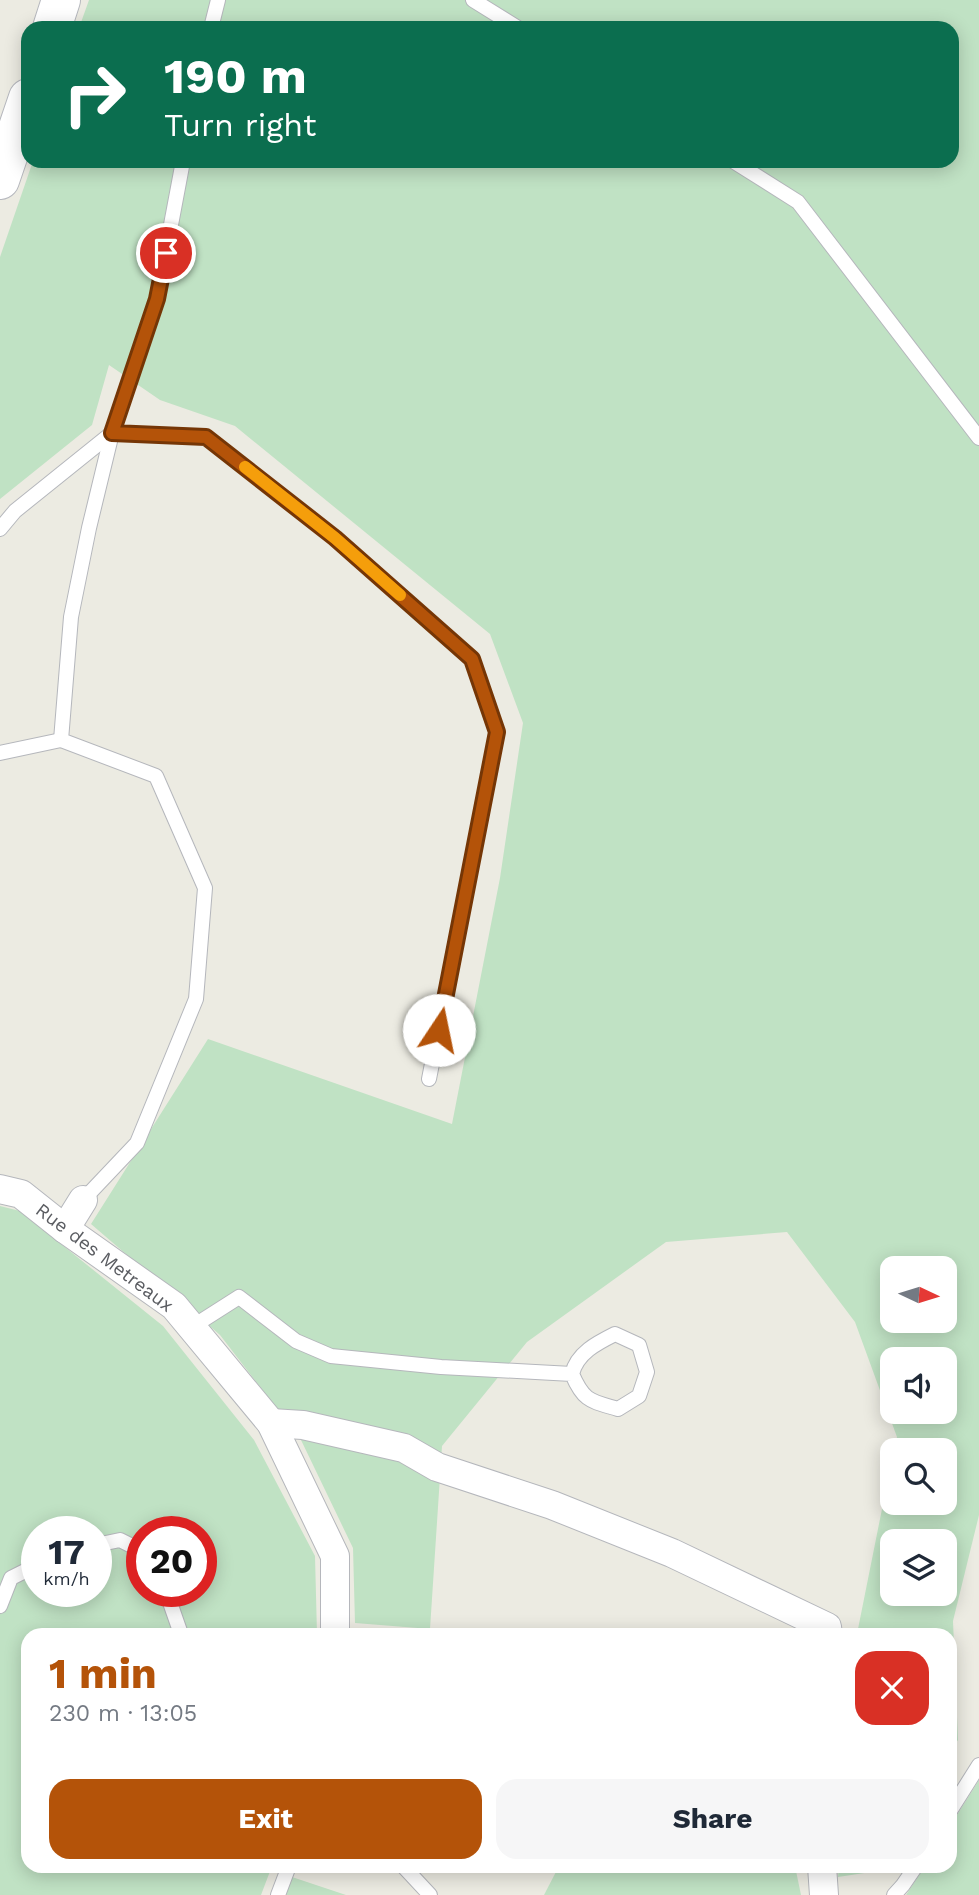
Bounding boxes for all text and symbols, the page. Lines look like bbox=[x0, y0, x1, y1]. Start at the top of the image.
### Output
text: 190 m bbox=[164, 47, 307, 105]
icon: right bbox=[49, 49, 140, 140]
text: Turn right bbox=[164, 106, 316, 144]
pin bbox=[136, 223, 196, 283]
icon: arrive bbox=[147, 234, 185, 272]
position arrow bbox=[402, 993, 476, 1067]
street label: Rue des Metreaux bbox=[31, 1198, 178, 1317]
north arrow bbox=[880, 1256, 957, 1334]
map controls bbox=[880, 1256, 957, 1606]
button: sound bbox=[880, 1347, 957, 1424]
button: search bbox=[880, 1438, 957, 1515]
speed limit sign: 20 bbox=[126, 1516, 217, 1607]
button: layers bbox=[880, 1529, 957, 1606]
text: 17 bbox=[48, 1531, 85, 1573]
text: km/h bbox=[43, 1568, 90, 1589]
text: 1 min bbox=[49, 1649, 157, 1698]
button: close bbox=[855, 1651, 929, 1725]
text: 230 m · 13:05 bbox=[49, 1700, 197, 1727]
button: Exit bbox=[49, 1779, 482, 1859]
button: Share bbox=[496, 1779, 929, 1859]

